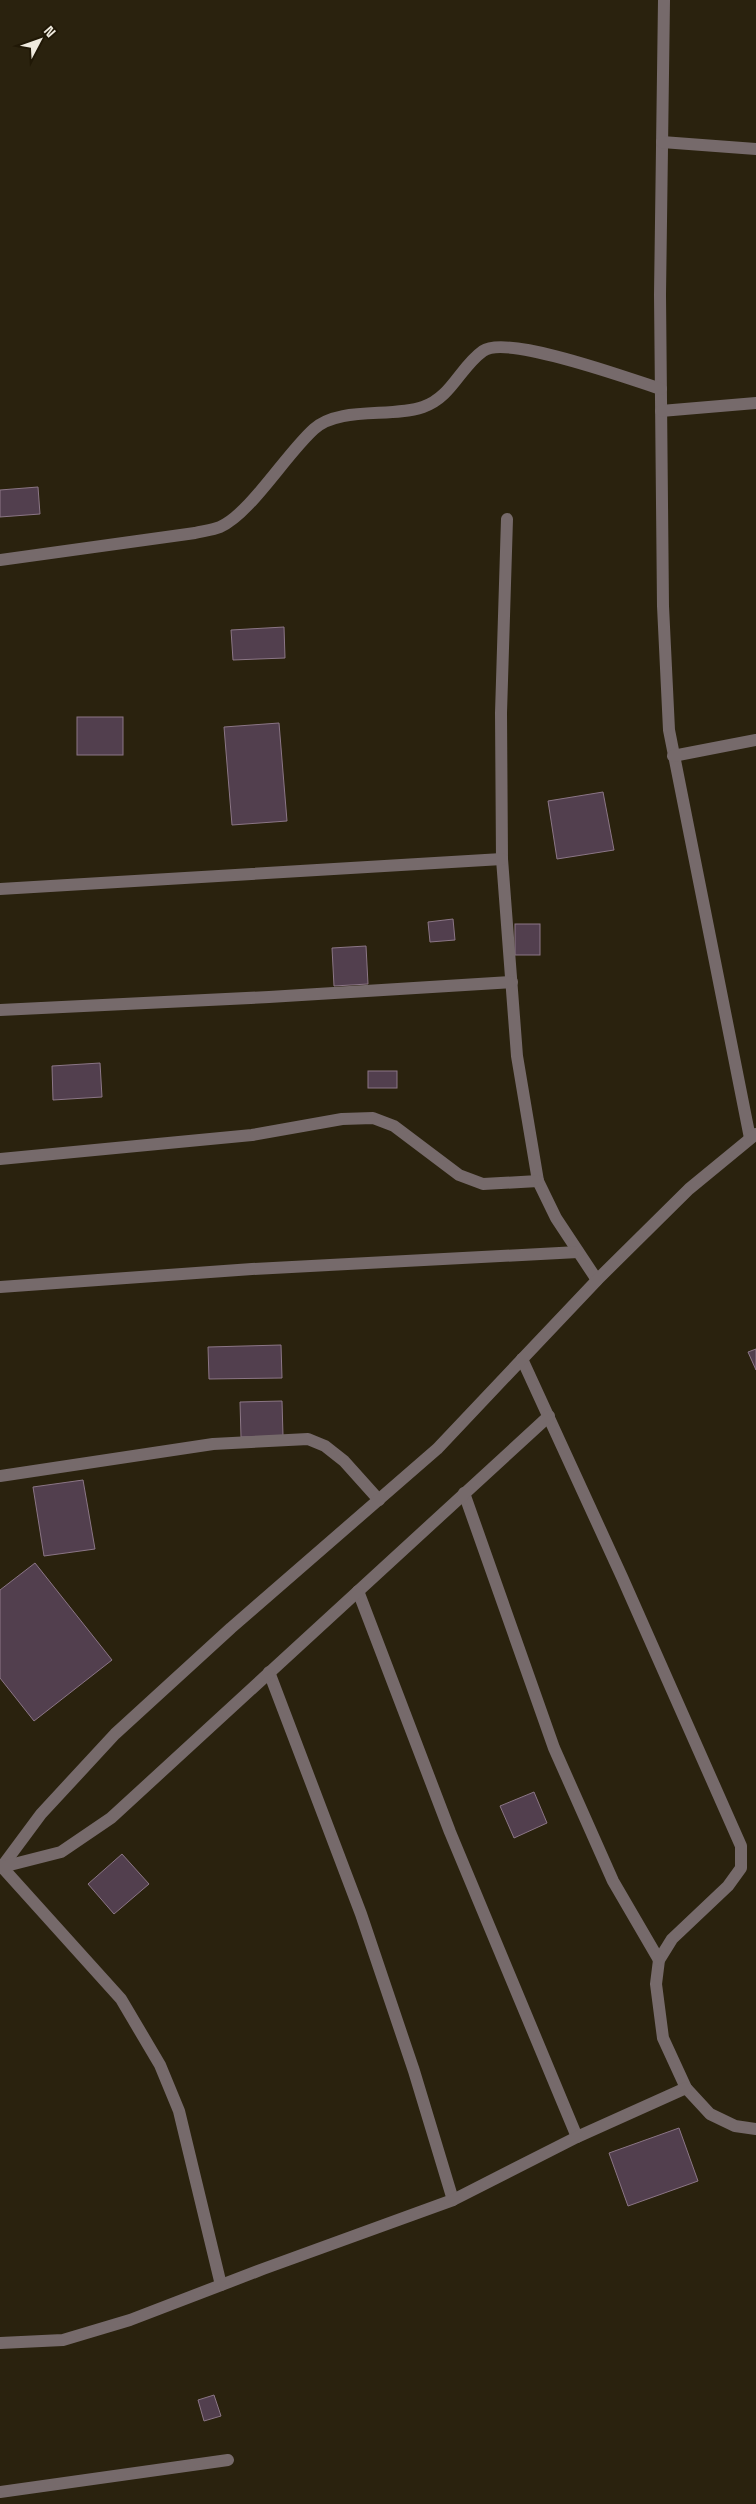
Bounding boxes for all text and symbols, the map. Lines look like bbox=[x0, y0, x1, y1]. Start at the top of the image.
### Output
north arrow bbox=[15, 15, 65, 65]
text: N bbox=[40, 22, 60, 41]

